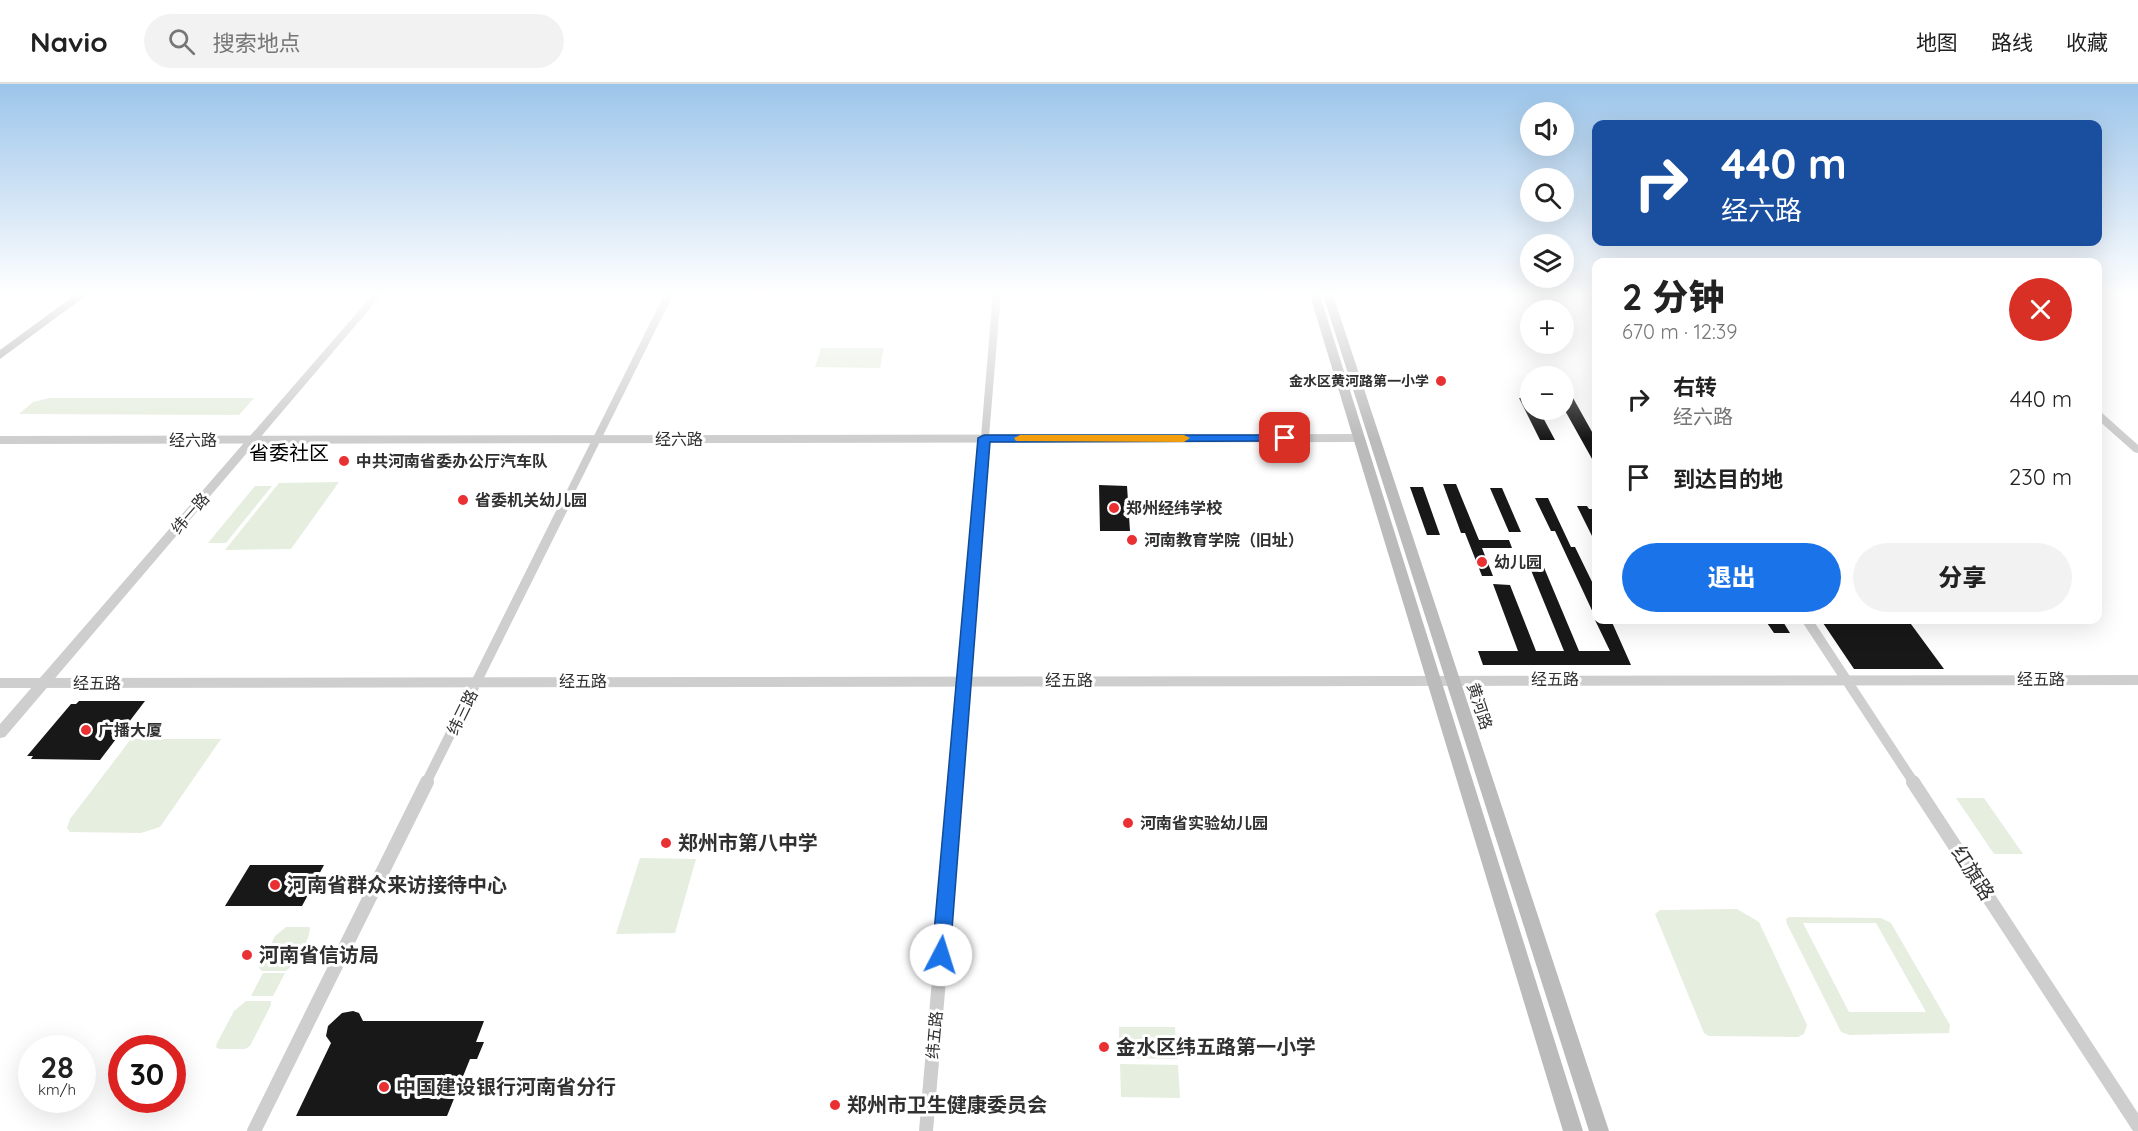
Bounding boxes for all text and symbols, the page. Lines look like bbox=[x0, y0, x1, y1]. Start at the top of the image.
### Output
search box bbox=[144, 14, 564, 68]
text: Navio bbox=[30, 24, 108, 59]
icon: search bbox=[165, 25, 198, 58]
text: 搜索地点 bbox=[213, 29, 301, 57]
text: 地图 bbox=[1916, 29, 1958, 55]
text: 路线 bbox=[1991, 29, 2033, 55]
text: 收藏 bbox=[2066, 29, 2108, 55]
map controls bbox=[1520, 102, 1574, 420]
button: sound bbox=[1520, 102, 1574, 156]
text: 440 m bbox=[1721, 137, 1847, 190]
icon: right bbox=[1622, 144, 1700, 222]
button: search bbox=[1520, 168, 1574, 222]
text: 经六路 bbox=[1721, 193, 1802, 227]
button: layers bbox=[1520, 234, 1574, 288]
text: 2 分钟 bbox=[1622, 274, 1725, 319]
button: close bbox=[2009, 278, 2072, 341]
button: + bbox=[1520, 300, 1574, 354]
text: 670 m · 12:39 bbox=[1622, 319, 1737, 344]
button: − bbox=[1520, 366, 1574, 420]
place label: 金水区黄河路第一小学 bbox=[1289, 372, 1429, 390]
text: 右转 bbox=[1673, 373, 1717, 401]
marker: 金水区黄河路第一小学 bbox=[1434, 374, 1448, 388]
icon: right bbox=[1622, 383, 1655, 416]
text: 440 m bbox=[2010, 385, 2072, 413]
text: 经六路 bbox=[1673, 404, 1733, 429]
pin bbox=[1259, 412, 1310, 463]
icon: arrive bbox=[1268, 421, 1301, 454]
street label: 经六路 bbox=[655, 429, 703, 449]
street label: 经六路 bbox=[169, 430, 217, 450]
district label: 省委社区 bbox=[249, 440, 329, 465]
place label: 中共河南省委办公厅汽车队 bbox=[356, 451, 548, 471]
marker: 中共河南省委办公厅汽车队 bbox=[337, 454, 351, 468]
icon: arrive bbox=[1622, 461, 1655, 494]
text: 230 m bbox=[2009, 463, 2072, 491]
text: 到达目的地 bbox=[1673, 465, 1783, 493]
street label: 纬一路 bbox=[167, 488, 213, 538]
place label: 省委机关幼儿园 bbox=[475, 490, 587, 510]
marker: 省委机关幼儿园 bbox=[456, 493, 470, 507]
place label: 郑州经纬学校 bbox=[1126, 498, 1223, 518]
marker: 郑州经纬学校 bbox=[1107, 501, 1121, 515]
place label: 河南教育学院（旧址） bbox=[1144, 530, 1304, 550]
marker: 河南教育学院（旧址） bbox=[1125, 533, 1139, 547]
button: 退出 bbox=[1622, 543, 1841, 612]
button: 分享 bbox=[1853, 543, 2072, 612]
place label: 幼儿园 bbox=[1494, 552, 1542, 572]
marker: 幼儿园 bbox=[1475, 555, 1489, 569]
street label: 经五路 bbox=[1531, 669, 1579, 689]
street label: 经五路 bbox=[2017, 669, 2065, 689]
street label: 经五路 bbox=[1045, 670, 1093, 690]
street label: 经五路 bbox=[559, 671, 607, 691]
street label: 经五路 bbox=[73, 673, 121, 693]
street label: 黄河路 bbox=[1463, 680, 1497, 732]
street label: 纬三路 bbox=[442, 686, 482, 738]
place label: 广播大厦 bbox=[98, 720, 162, 740]
marker: 广播大厦 bbox=[79, 723, 93, 737]
place label: 河南省实验幼儿园 bbox=[1140, 813, 1268, 833]
marker: 河南省实验幼儿园 bbox=[1121, 816, 1135, 830]
place label: 郑州市第八中学 bbox=[678, 830, 818, 855]
marker: 郑州市第八中学 bbox=[659, 836, 673, 850]
street label: 红旗路 bbox=[1947, 841, 2000, 905]
place label: 河南省群众来访接待中心 bbox=[287, 872, 507, 897]
marker: 河南省群众来访接待中心 bbox=[268, 878, 282, 892]
position arrow bbox=[909, 923, 973, 987]
place label: 河南省信访局 bbox=[259, 942, 379, 967]
marker: 河南省信访局 bbox=[240, 948, 254, 962]
street label: 纬五路 bbox=[922, 1010, 946, 1060]
place label: 金水区纬五路第一小学 bbox=[1116, 1034, 1316, 1059]
speed limit sign: 30 bbox=[108, 1035, 186, 1113]
marker: 金水区纬五路第一小学 bbox=[1097, 1040, 1111, 1054]
text: 28 bbox=[40, 1048, 74, 1086]
place label: 中国建设银行河南省分行 bbox=[396, 1074, 616, 1099]
text: km/h bbox=[38, 1080, 76, 1099]
marker: 中国建设银行河南省分行 bbox=[377, 1080, 391, 1094]
place label: 郑州市卫生健康委员会 bbox=[847, 1092, 1047, 1117]
marker: 郑州市卫生健康委员会 bbox=[828, 1098, 842, 1112]

